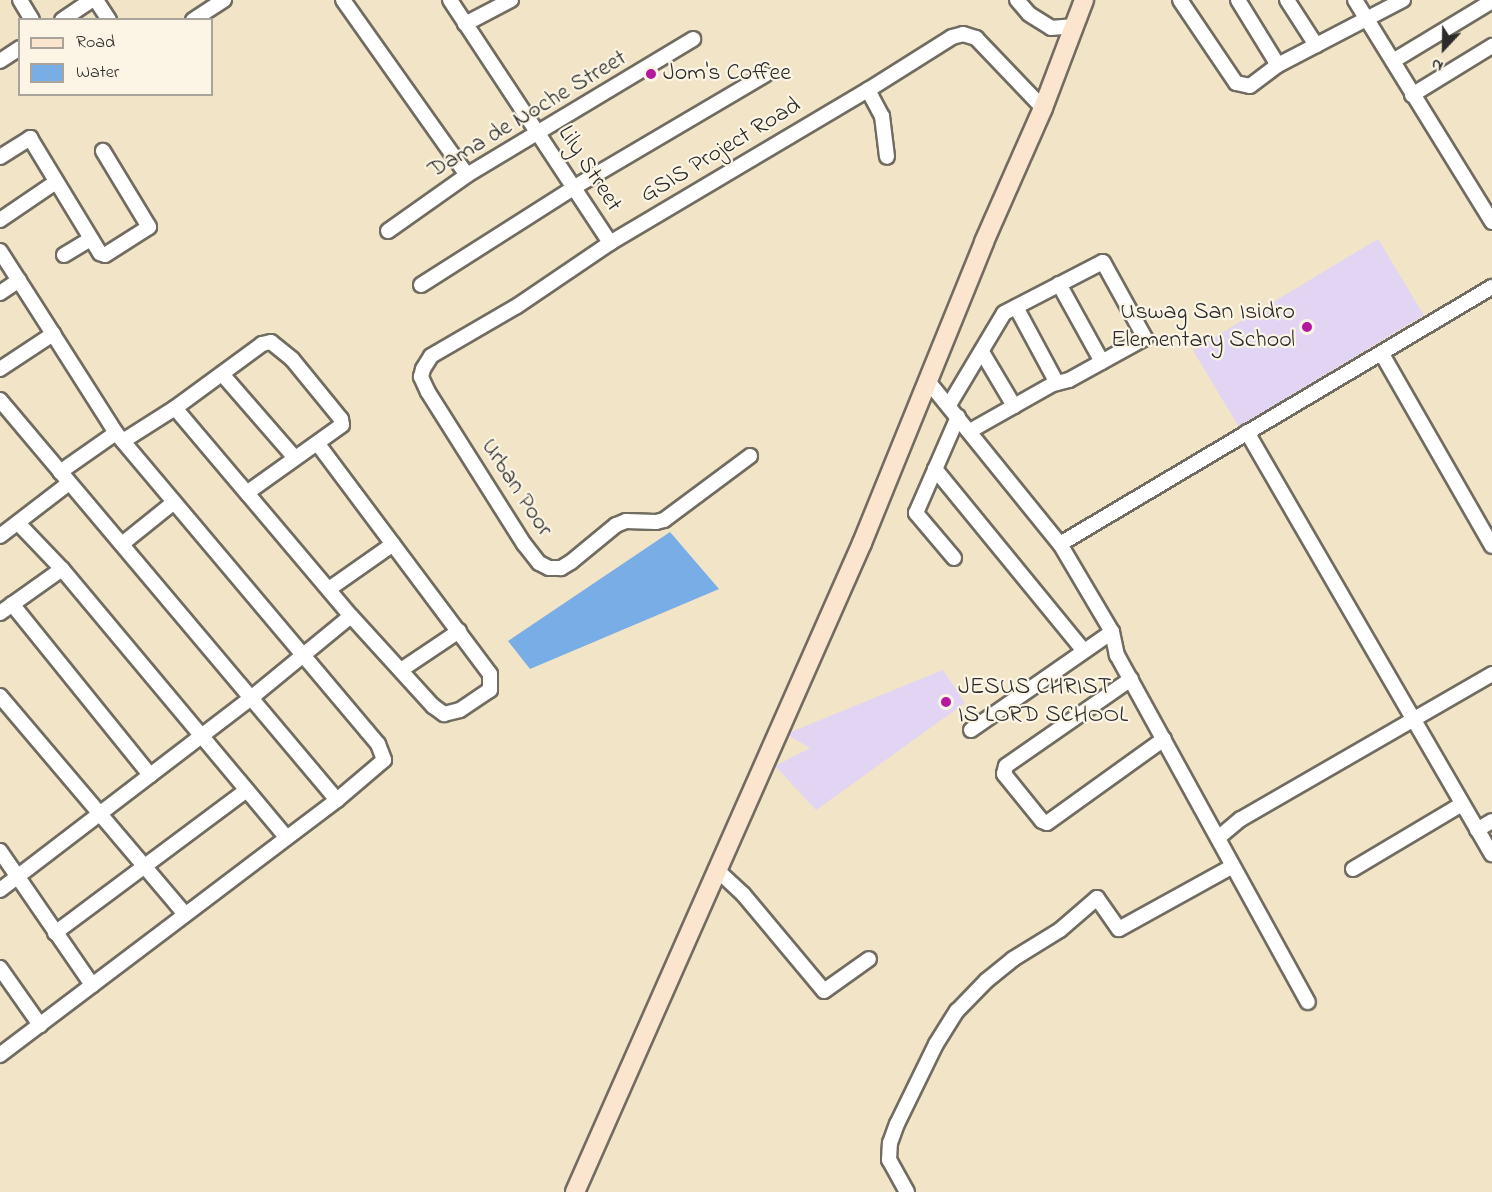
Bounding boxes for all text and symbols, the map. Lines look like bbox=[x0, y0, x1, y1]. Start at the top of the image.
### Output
legend bbox=[18, 18, 213, 96]
north arrow bbox=[1414, 18, 1474, 78]
text: Road bbox=[76, 30, 115, 56]
street label: Dama de Noche Street bbox=[424, 44, 632, 186]
text: N bbox=[1428, 52, 1447, 78]
text: Water bbox=[76, 60, 119, 86]
place label: Jom's Coffee bbox=[663, 60, 791, 88]
marker: Jom's Coffee bbox=[644, 67, 658, 81]
street label: GSIS Project Road bbox=[636, 92, 806, 210]
street label: Lily Street bbox=[550, 120, 628, 218]
place label: Uswag San Isidro Elementary School bbox=[1111, 299, 1295, 355]
marker: Uswag San Isidro Elementary School bbox=[1300, 320, 1314, 334]
street label: Urban Poor bbox=[474, 434, 558, 542]
place label: JESUS CHRIST IS LORD SCHOOL bbox=[958, 674, 1128, 730]
marker: JESUS CHRIST IS LORD SCHOOL bbox=[939, 695, 953, 709]

